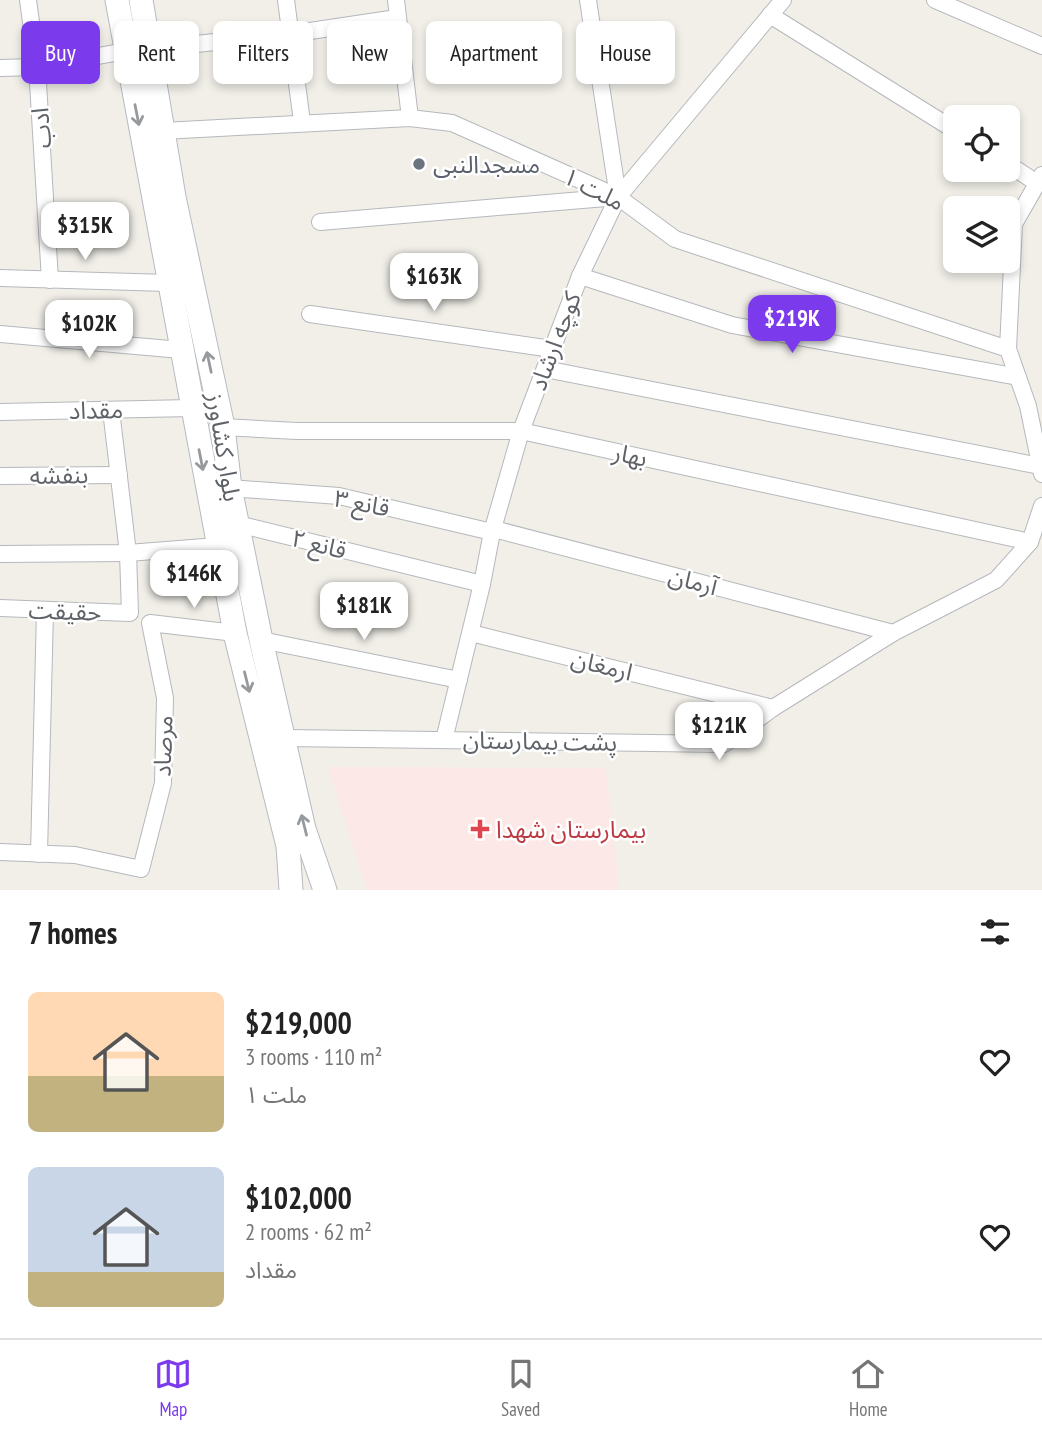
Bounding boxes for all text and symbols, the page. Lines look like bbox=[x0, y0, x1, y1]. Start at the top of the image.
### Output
chip: Buy bbox=[21, 21, 100, 84]
chip: Rent bbox=[114, 21, 199, 84]
chip: Filters bbox=[213, 21, 313, 84]
chip: New bbox=[327, 21, 412, 84]
chip: Apartment bbox=[426, 21, 562, 84]
chip: House bbox=[576, 21, 675, 84]
one-way arrow bbox=[131, 103, 144, 126]
map controls bbox=[943, 105, 1020, 273]
button: locate bbox=[943, 105, 1020, 182]
street label: ادب bbox=[24, 106, 58, 150]
place label: مسجدالنبی bbox=[433, 149, 540, 180]
marker: مسجدالنبی bbox=[411, 156, 427, 172]
street label: ملت ۱ bbox=[558, 160, 630, 218]
button: layers bbox=[943, 196, 1020, 273]
pin: $315K bbox=[36, 202, 134, 262]
text: $315K bbox=[57, 210, 113, 239]
pin: $163K bbox=[385, 254, 483, 313]
text: $163K bbox=[406, 261, 462, 290]
street label: کوچه ارشاد bbox=[522, 286, 588, 395]
pin: $219K bbox=[743, 296, 841, 355]
pin: $102K bbox=[40, 300, 138, 360]
text: $219K bbox=[764, 303, 820, 332]
text: $102K bbox=[61, 308, 117, 337]
one-way arrow bbox=[202, 352, 215, 374]
street label: بلوار کشاورز bbox=[200, 389, 248, 504]
street label: مقداد bbox=[69, 394, 123, 426]
street label: بهار bbox=[609, 436, 650, 474]
one-way arrow bbox=[195, 448, 208, 470]
street label: بنفشه bbox=[29, 459, 89, 491]
street label: قانع ۳ bbox=[331, 482, 392, 525]
street label: قانع ۲ bbox=[288, 522, 350, 568]
pin: $146K bbox=[145, 550, 243, 610]
text: $146K bbox=[166, 558, 222, 587]
street label: آرمان bbox=[665, 560, 722, 603]
pin: $181K bbox=[315, 582, 413, 642]
text: $181K bbox=[336, 590, 392, 619]
street label: حقیقت bbox=[28, 594, 102, 628]
street label: ارمغان bbox=[568, 642, 636, 688]
one-way arrow bbox=[241, 670, 254, 693]
pin: $121K bbox=[670, 702, 768, 762]
text: $121K bbox=[691, 710, 747, 739]
street label: مرصاد bbox=[146, 715, 180, 777]
street label: پشت بیمارستان bbox=[463, 724, 617, 758]
one-way arrow bbox=[297, 814, 310, 837]
place label: بیمارستان شهدا bbox=[496, 814, 646, 845]
marker: بیمارستان شهدا bbox=[470, 819, 490, 839]
text: 7 homes bbox=[28, 913, 117, 952]
icon: filters bbox=[976, 913, 1014, 951]
text: $219,000 bbox=[245, 1003, 352, 1042]
icon: home bbox=[84, 1020, 168, 1104]
text: 3 rooms · 110 m² bbox=[245, 1042, 382, 1071]
icon: heart bbox=[976, 1043, 1014, 1081]
text: ملت ۱ bbox=[245, 1080, 307, 1109]
text: $102,000 bbox=[245, 1178, 352, 1217]
icon: home bbox=[84, 1195, 168, 1279]
text: 2 rooms · 62 m² bbox=[245, 1217, 372, 1246]
icon: heart bbox=[976, 1218, 1014, 1256]
text: مقداد bbox=[245, 1255, 297, 1284]
tab: Map bbox=[154, 1355, 192, 1421]
tab: Saved bbox=[501, 1355, 540, 1421]
tab: Home bbox=[849, 1355, 888, 1421]

